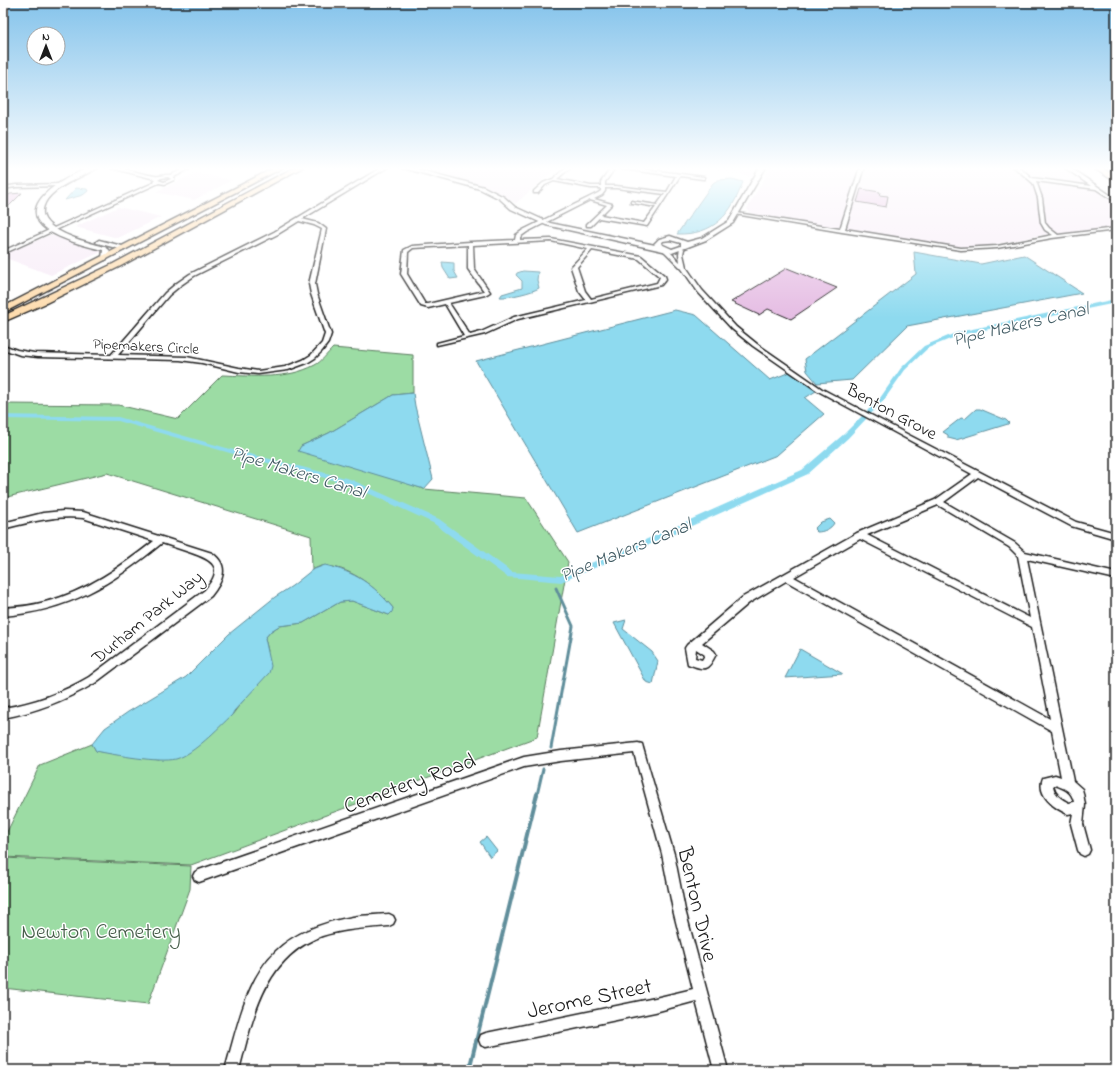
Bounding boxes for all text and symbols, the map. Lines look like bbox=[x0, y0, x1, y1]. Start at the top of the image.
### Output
north arrow bbox=[26, 26, 66, 66]
text: N bbox=[42, 29, 50, 45]
water label: Pipe Makers Canal bbox=[950, 296, 1094, 354]
street label: Pipemakers Circle bbox=[92, 333, 200, 361]
street label: Benton Grove bbox=[840, 377, 942, 448]
water label: Pipe Makers Canal bbox=[228, 440, 372, 507]
water label: Pipe Makers Canal bbox=[556, 512, 698, 590]
street label: Durham Park Way bbox=[86, 566, 209, 672]
street label: Cemetery Road bbox=[339, 746, 481, 824]
street label: Benton Drive bbox=[667, 843, 725, 965]
park label: Newton Cemetery bbox=[21, 917, 181, 950]
street label: Jerome Street bbox=[524, 971, 656, 1029]

